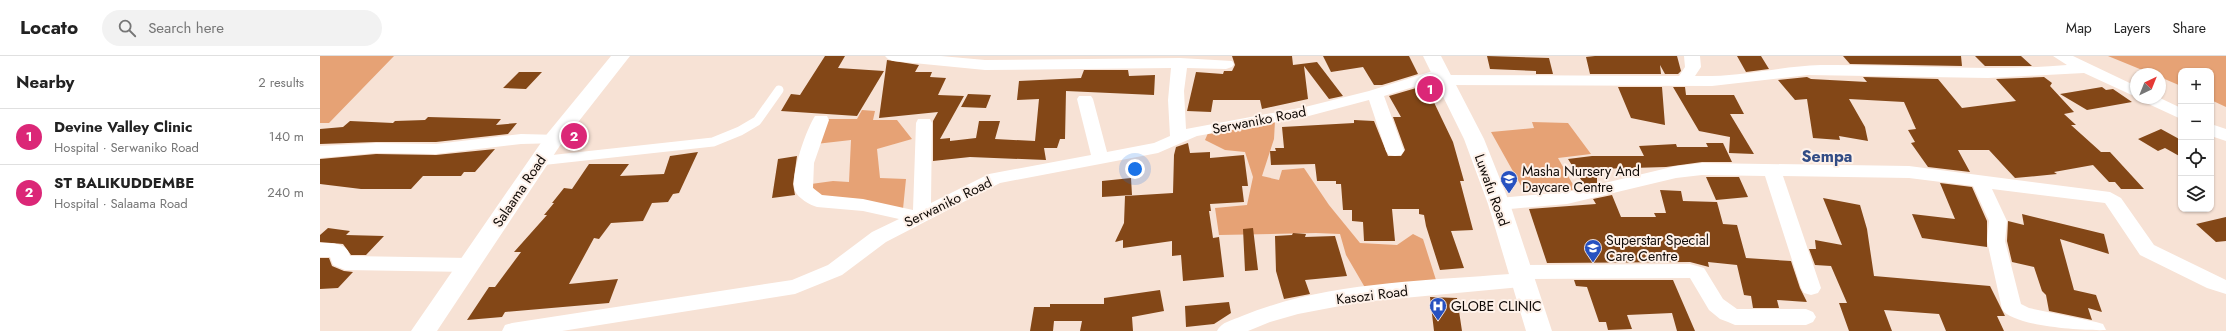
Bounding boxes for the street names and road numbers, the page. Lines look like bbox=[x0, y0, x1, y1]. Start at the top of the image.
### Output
street label: Serwaniko Road bbox=[1210, 101, 1308, 139]
street label: Salaama Road bbox=[487, 151, 551, 231]
street label: Luwafu Road bbox=[1470, 151, 1514, 229]
street label: Serwaniko Road bbox=[901, 172, 995, 232]
street label: Kasozi Road bbox=[1335, 281, 1409, 309]

